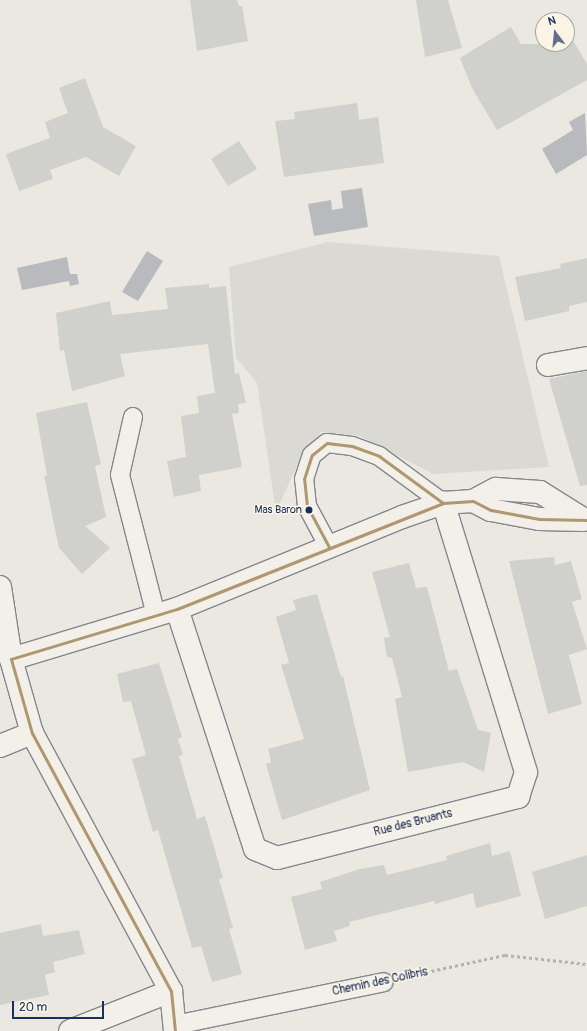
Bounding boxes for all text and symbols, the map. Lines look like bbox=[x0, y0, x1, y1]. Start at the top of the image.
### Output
north arrow bbox=[535, 12, 575, 52]
text: N bbox=[546, 14, 557, 28]
place label: Mas Baron bbox=[255, 503, 302, 517]
marker: Mas Baron bbox=[304, 505, 314, 515]
street label: Rue des Bruants bbox=[372, 806, 454, 840]
street label: Chemin des Colibris bbox=[331, 965, 429, 999]
scale bar bbox=[14, 993, 106, 1019]
text: 20 m bbox=[19, 1000, 47, 1015]

